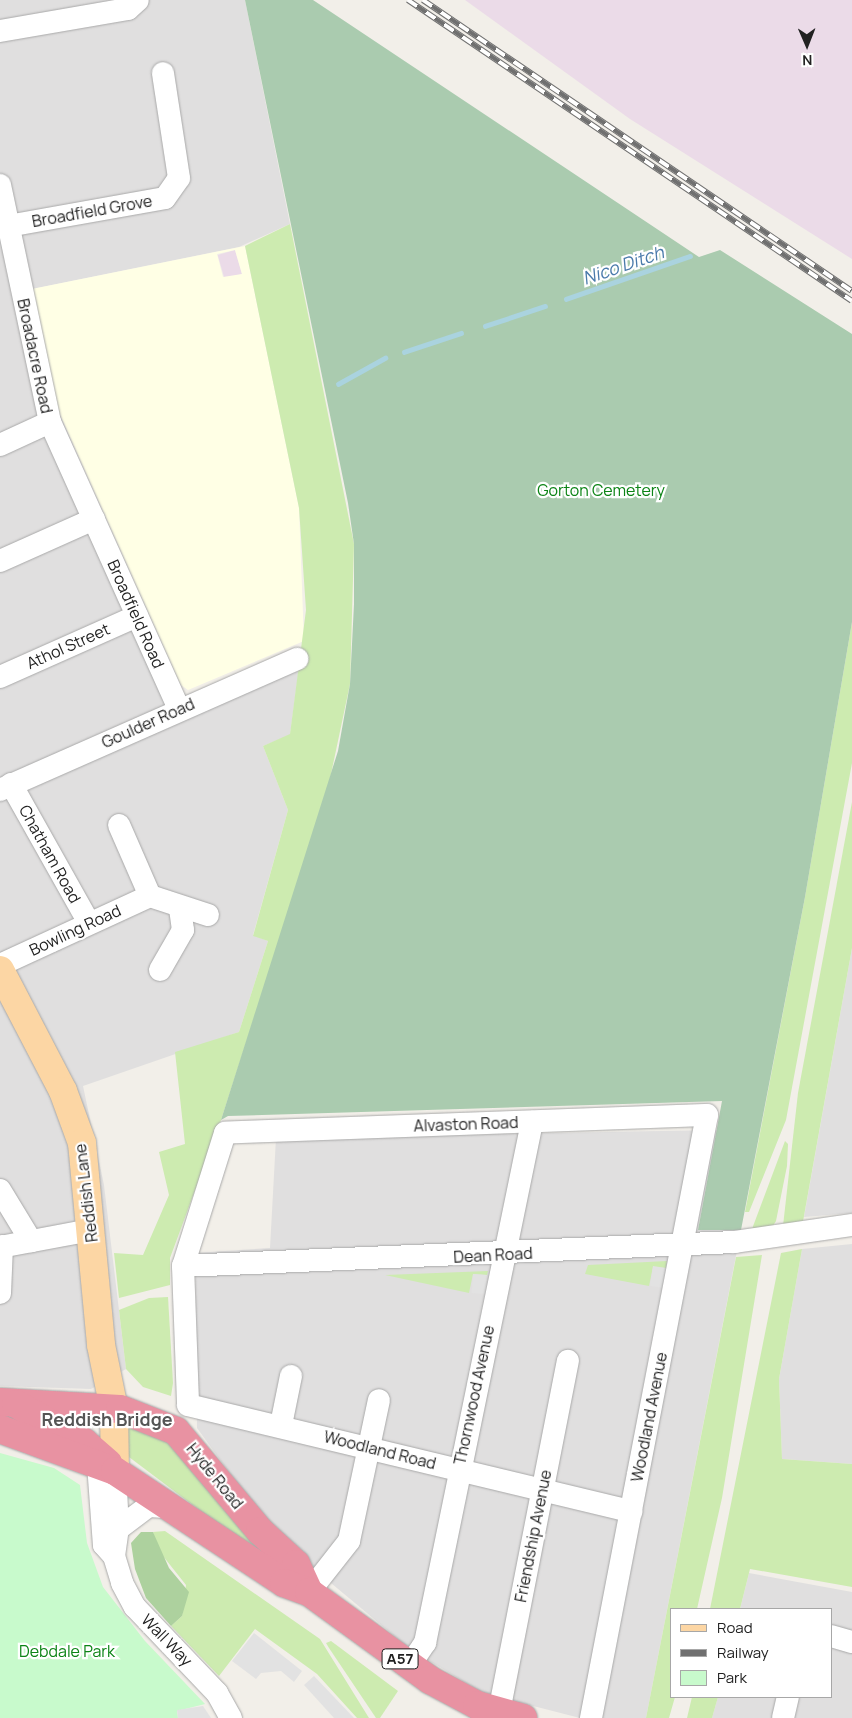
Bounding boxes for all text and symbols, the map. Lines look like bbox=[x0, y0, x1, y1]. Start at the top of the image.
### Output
north arrow bbox=[782, 20, 832, 70]
text: N bbox=[802, 51, 812, 70]
street label: Broadfield Grove bbox=[30, 191, 154, 231]
water label: Nico Ditch bbox=[580, 241, 666, 289]
street label: Broadacre Road bbox=[13, 297, 57, 415]
park label: Gorton Cemetery bbox=[537, 480, 665, 500]
street label: Broadfield Road bbox=[104, 557, 168, 671]
street label: Athol Street bbox=[23, 619, 113, 673]
street label: Goulder Road bbox=[99, 694, 197, 752]
street label: Chatham Road bbox=[15, 802, 85, 906]
street label: Bowling Road bbox=[26, 900, 124, 960]
street label: Alvaston Road bbox=[413, 1113, 519, 1135]
street label: Reddish Lane bbox=[70, 1143, 102, 1243]
street label: Dean Road bbox=[453, 1243, 533, 1267]
street label: Thornwood Avenue bbox=[450, 1323, 498, 1467]
street label: Woodland Avenue bbox=[627, 1350, 671, 1484]
district label: Reddish Bridge bbox=[41, 1408, 173, 1430]
street label: Woodland Road bbox=[322, 1427, 438, 1473]
street label: Hyde Road bbox=[183, 1439, 247, 1513]
street label: Friendship Avenue bbox=[511, 1468, 555, 1604]
legend bbox=[670, 1608, 832, 1698]
street label: Wall Way bbox=[138, 1610, 196, 1670]
text: Road bbox=[717, 1617, 753, 1638]
park label: Debdale Park bbox=[19, 1641, 115, 1661]
text: Railway bbox=[717, 1642, 769, 1663]
road number: A57 bbox=[381, 1646, 419, 1672]
text: Park bbox=[717, 1667, 747, 1688]

